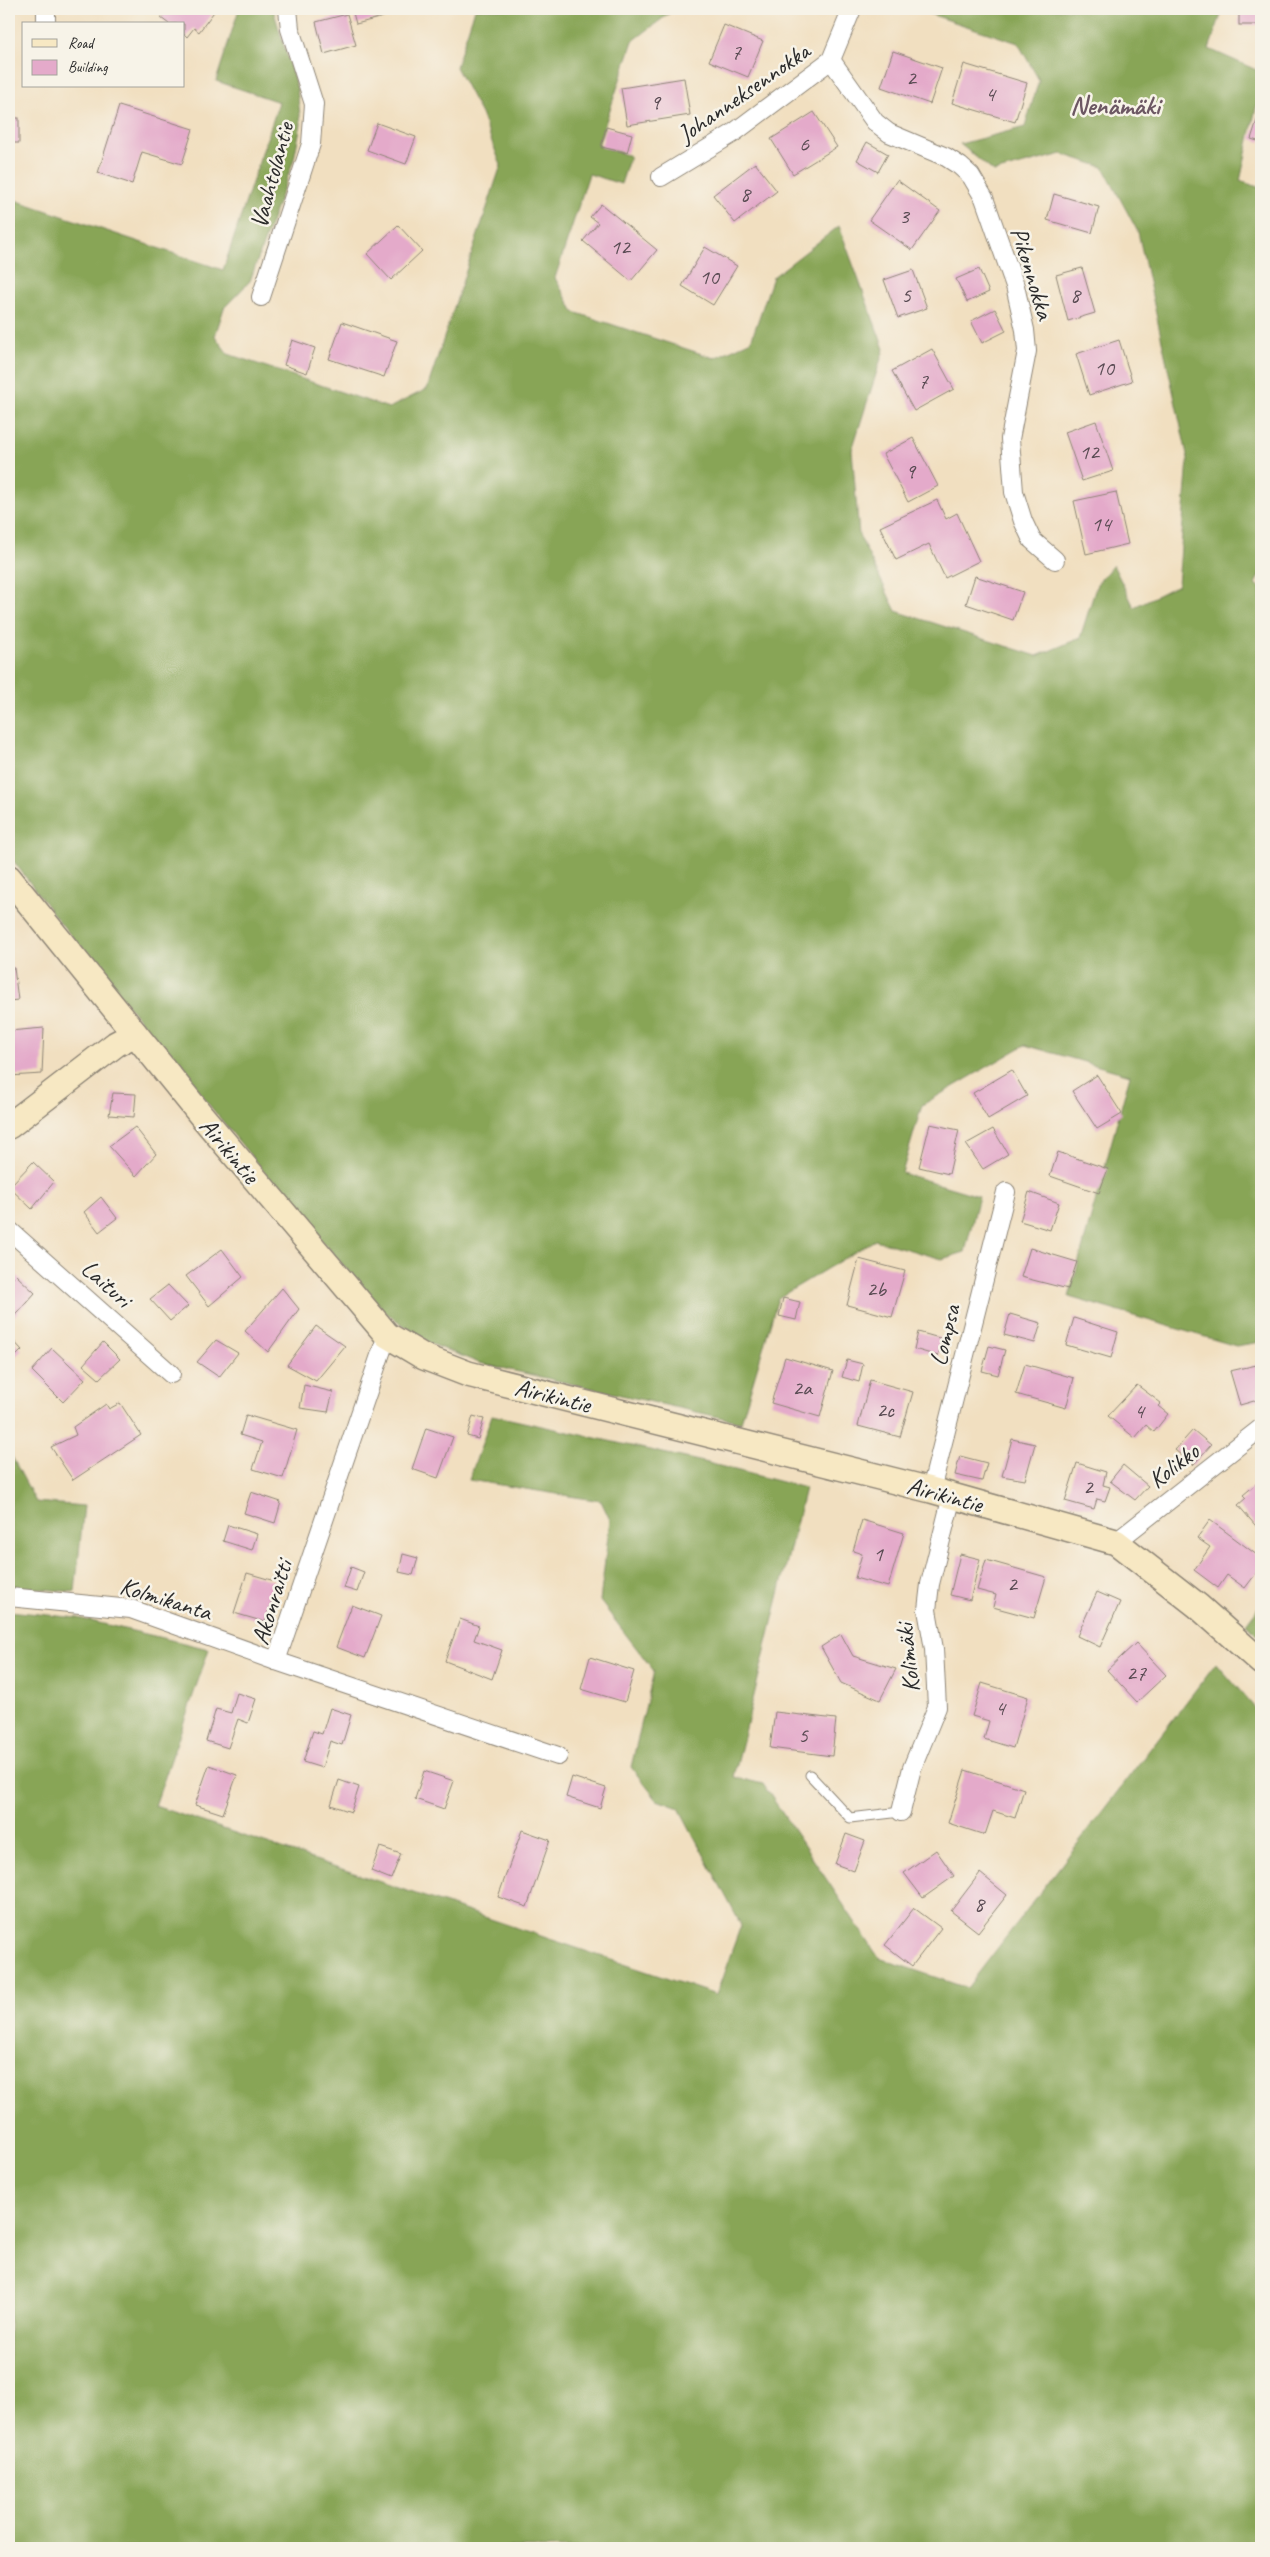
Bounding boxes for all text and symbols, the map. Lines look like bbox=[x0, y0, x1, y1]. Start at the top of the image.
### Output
legend bbox=[22, 22, 185, 88]
text: Road bbox=[68, 34, 95, 53]
street label: Johanneksennokka bbox=[670, 34, 818, 151]
house number: 7 bbox=[731, 38, 742, 66]
text: Building bbox=[68, 58, 108, 77]
house number: 2 bbox=[906, 64, 918, 92]
house number: 4 bbox=[985, 80, 997, 108]
house number: 9 bbox=[650, 88, 662, 116]
district label: Nenämäki bbox=[1070, 89, 1164, 122]
street label: Vaahtolantie bbox=[243, 117, 302, 232]
house number: 6 bbox=[799, 130, 810, 158]
house number: 8 bbox=[740, 180, 752, 208]
house number: 3 bbox=[899, 202, 911, 230]
street label: Pikonnokka bbox=[1003, 223, 1062, 325]
house number: 12 bbox=[610, 233, 632, 261]
house number: 10 bbox=[699, 263, 721, 291]
house number: 5 bbox=[901, 281, 912, 309]
house number: 8 bbox=[1070, 281, 1082, 309]
house number: 10 bbox=[1094, 354, 1116, 382]
house number: 7 bbox=[918, 367, 929, 395]
house number: 12 bbox=[1079, 438, 1101, 466]
house number: 9 bbox=[905, 457, 917, 485]
house number: 14 bbox=[1091, 510, 1113, 538]
street label: Airikintie bbox=[192, 1111, 267, 1192]
street label: Laituri bbox=[74, 1253, 141, 1317]
house number: 2b bbox=[866, 1275, 887, 1303]
street label: Lompsa bbox=[922, 1300, 968, 1369]
street label: Airikintie bbox=[511, 1371, 596, 1421]
house number: 2a bbox=[792, 1374, 813, 1402]
house number: 2c bbox=[876, 1396, 895, 1424]
house number: 4 bbox=[1134, 1397, 1146, 1425]
street label: Kolikko bbox=[1142, 1435, 1206, 1496]
street label: Airikintie bbox=[903, 1470, 988, 1521]
house number: 2 bbox=[1083, 1473, 1095, 1501]
house number: 1 bbox=[873, 1540, 884, 1568]
street label: Akonraitti bbox=[244, 1553, 301, 1649]
street label: Kolmikanta bbox=[116, 1570, 217, 1629]
house number: 2 bbox=[1007, 1570, 1019, 1598]
street label: Kolimäki bbox=[888, 1619, 928, 1694]
house number: 27 bbox=[1126, 1659, 1147, 1687]
house number: 4 bbox=[995, 1694, 1007, 1722]
house number: 5 bbox=[798, 1721, 809, 1749]
house number: 8 bbox=[974, 1890, 986, 1918]

